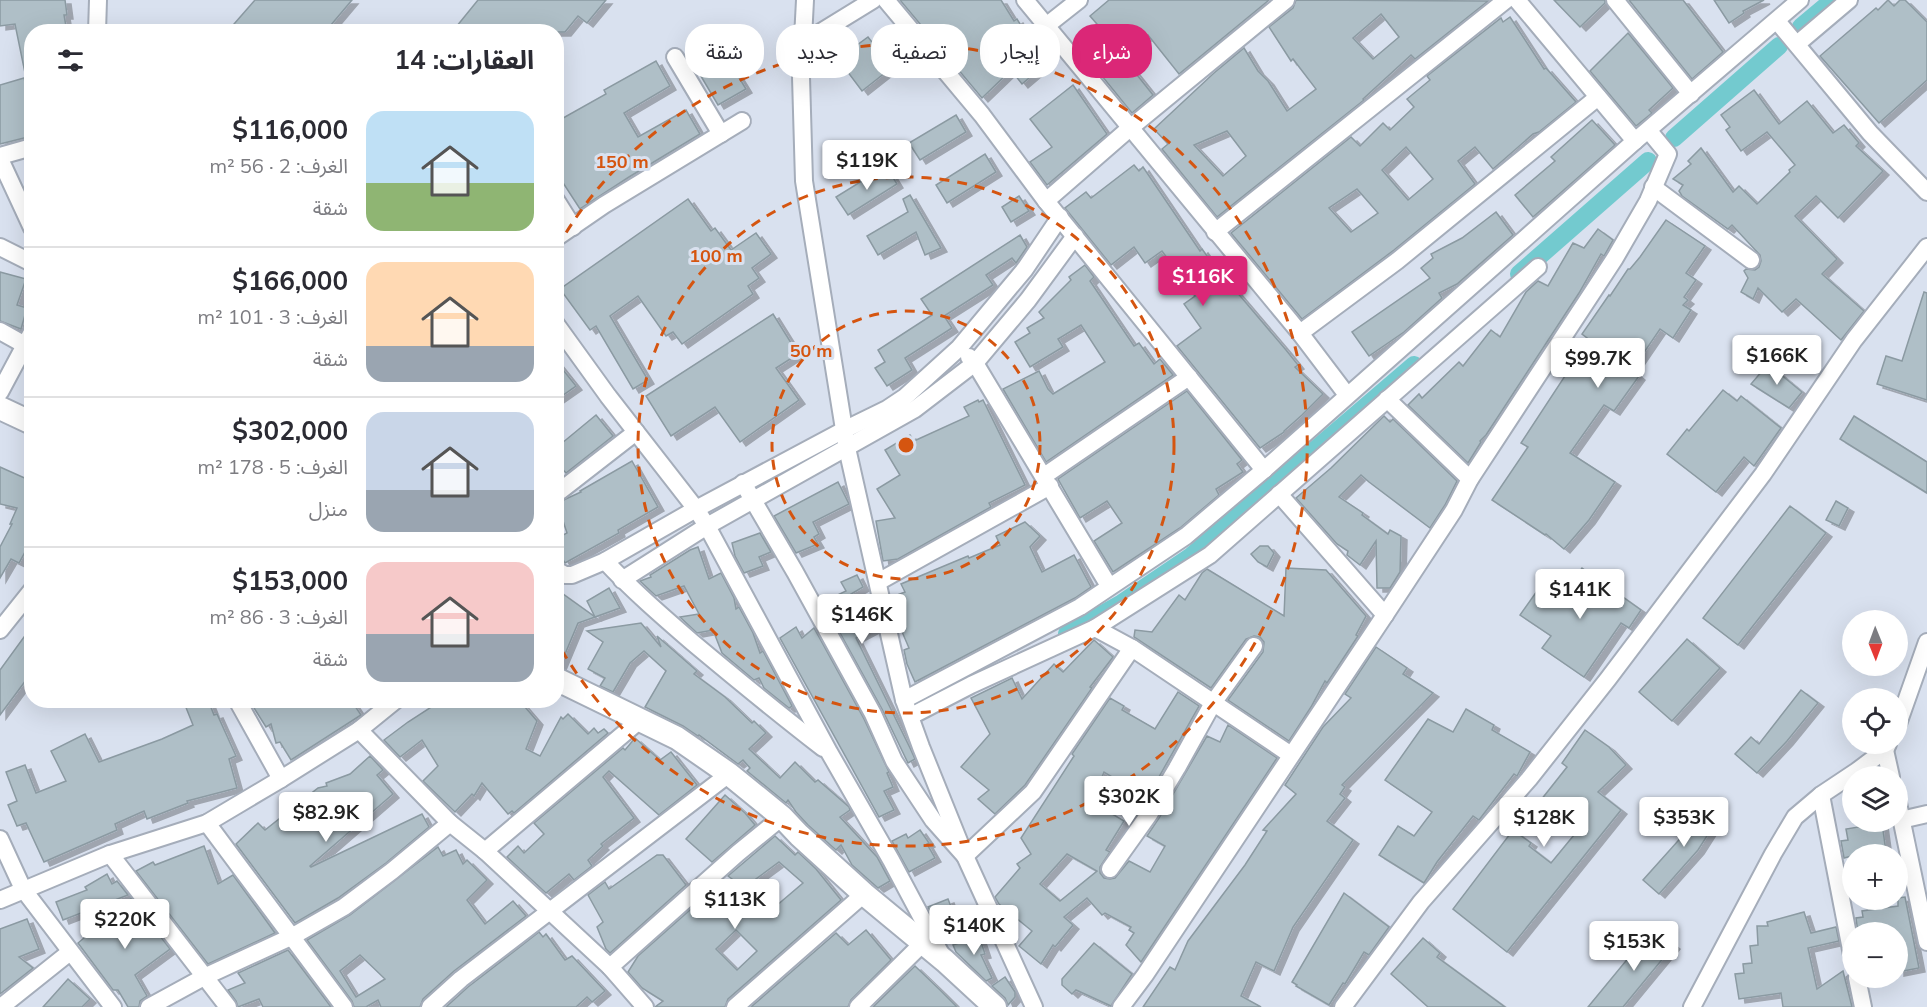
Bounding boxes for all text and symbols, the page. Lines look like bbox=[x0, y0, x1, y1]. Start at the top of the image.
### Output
chip: شقة bbox=[685, 24, 764, 78]
chip: جديد bbox=[776, 24, 859, 78]
chip: تصفية bbox=[871, 24, 968, 78]
chip: إيجار bbox=[980, 24, 1060, 78]
chip: شراء bbox=[1072, 24, 1152, 78]
text: العقارات: 14 bbox=[394, 43, 534, 76]
icon: filters bbox=[54, 44, 87, 77]
text: $116,000 bbox=[232, 113, 348, 146]
icon: home bbox=[414, 135, 486, 207]
pin: $119K bbox=[825, 140, 909, 191]
text: $119K bbox=[836, 147, 898, 172]
text: 150 m bbox=[595, 150, 649, 173]
text: الغرف: 2 · 56 m² bbox=[209, 153, 348, 178]
text: شقة bbox=[313, 195, 348, 220]
text: 100 m bbox=[689, 244, 743, 267]
pin: $116K bbox=[1161, 256, 1245, 307]
text: $116K bbox=[1172, 263, 1234, 288]
text: $166,000 bbox=[232, 264, 348, 297]
icon: home bbox=[414, 286, 486, 358]
text: الغرف: 3 · 101 m² bbox=[197, 304, 348, 329]
pin: $166K bbox=[1735, 335, 1819, 386]
pin: $99.7K bbox=[1549, 338, 1647, 389]
text: 50 m bbox=[790, 339, 832, 362]
text: $166K bbox=[1746, 342, 1808, 367]
text: $99.7K bbox=[1565, 345, 1631, 370]
text: شقة bbox=[313, 346, 348, 371]
text: $302,000 bbox=[232, 414, 348, 447]
centre of rings bbox=[896, 435, 916, 455]
icon: home bbox=[414, 436, 486, 508]
text: الغرف: 5 · 178 m² bbox=[197, 454, 348, 479]
text: منزل bbox=[309, 496, 348, 521]
text: $153,000 bbox=[232, 564, 348, 597]
pin: $141K bbox=[1538, 569, 1622, 620]
text: $141K bbox=[1549, 576, 1611, 601]
icon: home bbox=[414, 586, 486, 658]
pin: $146K bbox=[820, 594, 904, 645]
text: $146K bbox=[831, 601, 893, 626]
text: الغرف: 3 · 86 m² bbox=[209, 604, 348, 629]
north arrow bbox=[1842, 610, 1908, 676]
map controls bbox=[1842, 610, 1908, 988]
text: شقة bbox=[313, 646, 348, 671]
button: locate bbox=[1842, 688, 1908, 754]
button: layers bbox=[1842, 766, 1908, 832]
pin: $302K bbox=[1087, 776, 1171, 827]
text: $302K bbox=[1098, 783, 1160, 808]
pin: $82.9K bbox=[277, 792, 375, 843]
pin: $128K bbox=[1502, 797, 1586, 848]
pin: $353K bbox=[1642, 797, 1726, 848]
text: $82.9K bbox=[293, 799, 359, 824]
text: $128K bbox=[1513, 804, 1575, 829]
text: $353K bbox=[1653, 804, 1715, 829]
button: + bbox=[1842, 844, 1908, 910]
pin: $113K bbox=[693, 879, 777, 930]
text: $113K bbox=[704, 886, 766, 911]
pin: $220K bbox=[83, 899, 167, 950]
pin: $140K bbox=[932, 905, 1016, 956]
text: $220K bbox=[94, 906, 156, 931]
text: $140K bbox=[943, 912, 1005, 937]
pin: $153K bbox=[1592, 921, 1676, 972]
button: − bbox=[1842, 922, 1908, 988]
text: $153K bbox=[1603, 928, 1665, 953]

